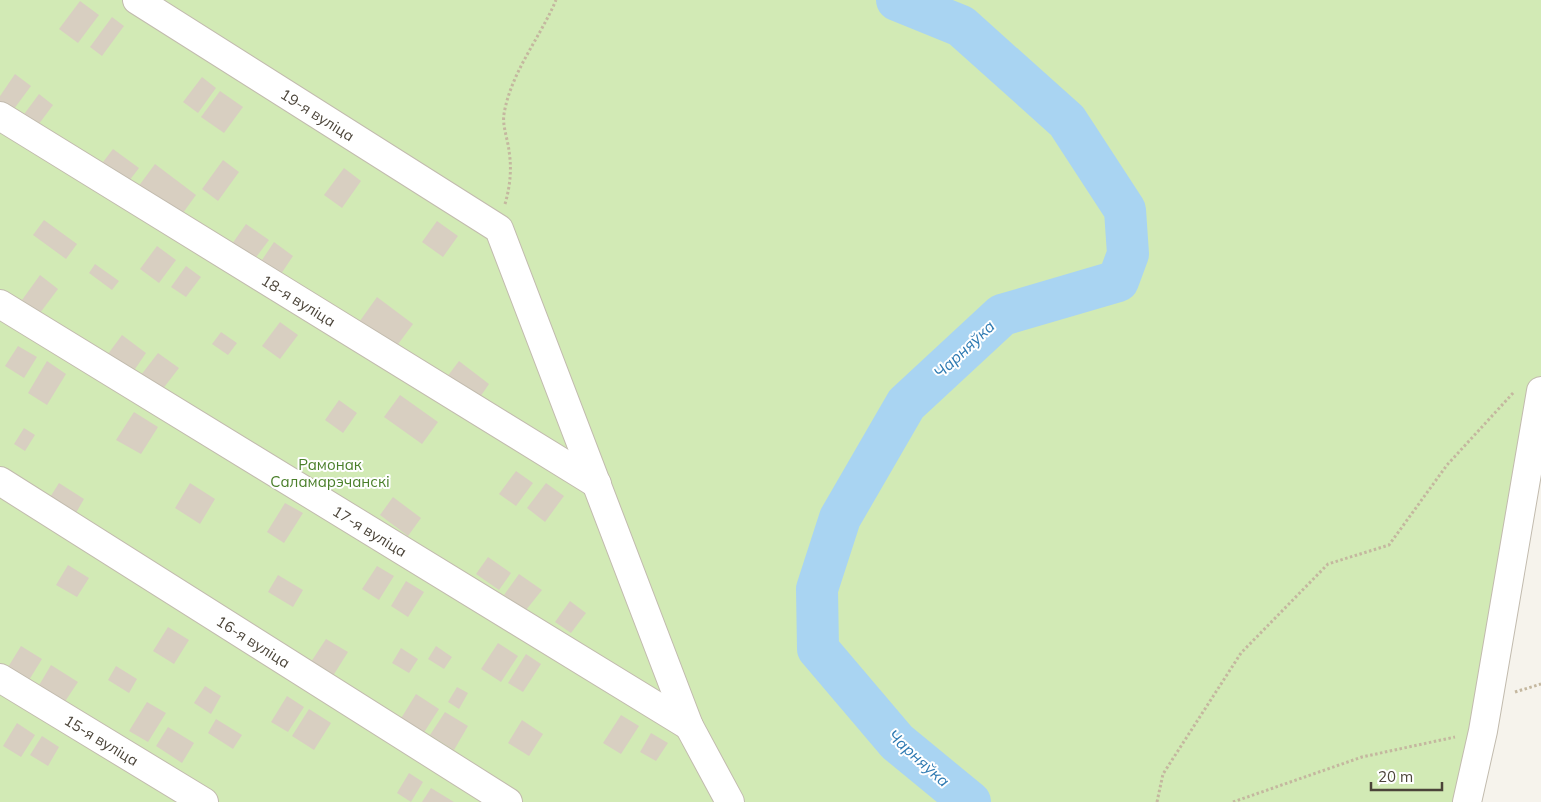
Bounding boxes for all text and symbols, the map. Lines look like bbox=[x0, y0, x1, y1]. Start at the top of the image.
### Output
street label: 19-я вуліца bbox=[277, 84, 358, 145]
street label: 18-я вуліца bbox=[258, 270, 339, 330]
water label: Чарняўка bbox=[929, 316, 999, 382]
park label: Рамонак Саламарэчанскі bbox=[270, 455, 390, 491]
street label: 17-я вуліца bbox=[330, 501, 411, 561]
street label: 16-я вуліца bbox=[213, 611, 294, 672]
street label: 15-я вуліца bbox=[61, 710, 142, 770]
water label: Чарняўка bbox=[884, 725, 954, 791]
scale bar bbox=[1371, 760, 1442, 792]
text: 20 m bbox=[1378, 767, 1413, 786]

